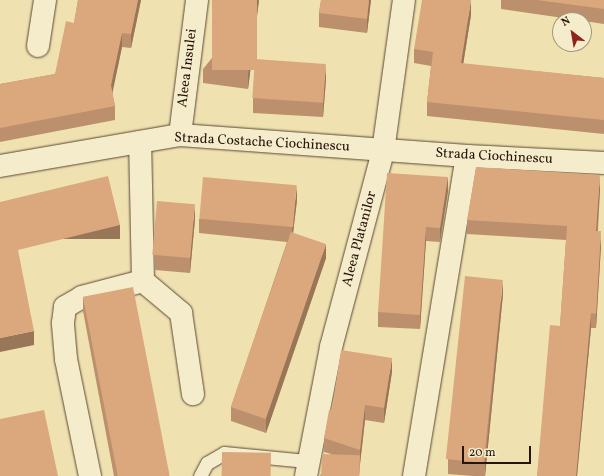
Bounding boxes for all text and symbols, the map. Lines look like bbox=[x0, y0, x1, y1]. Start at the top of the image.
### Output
north arrow bbox=[552, 12, 592, 52]
text: N bbox=[559, 14, 573, 31]
street label: Aleea Insulei bbox=[175, 28, 201, 108]
street label: Strada Costache Ciochinescu bbox=[174, 130, 350, 156]
street label: Strada Ciochinescu bbox=[435, 146, 553, 168]
street label: Aleea Platanilor bbox=[339, 189, 381, 289]
scale bar bbox=[464, 438, 533, 464]
text: 20 m bbox=[469, 445, 496, 461]

